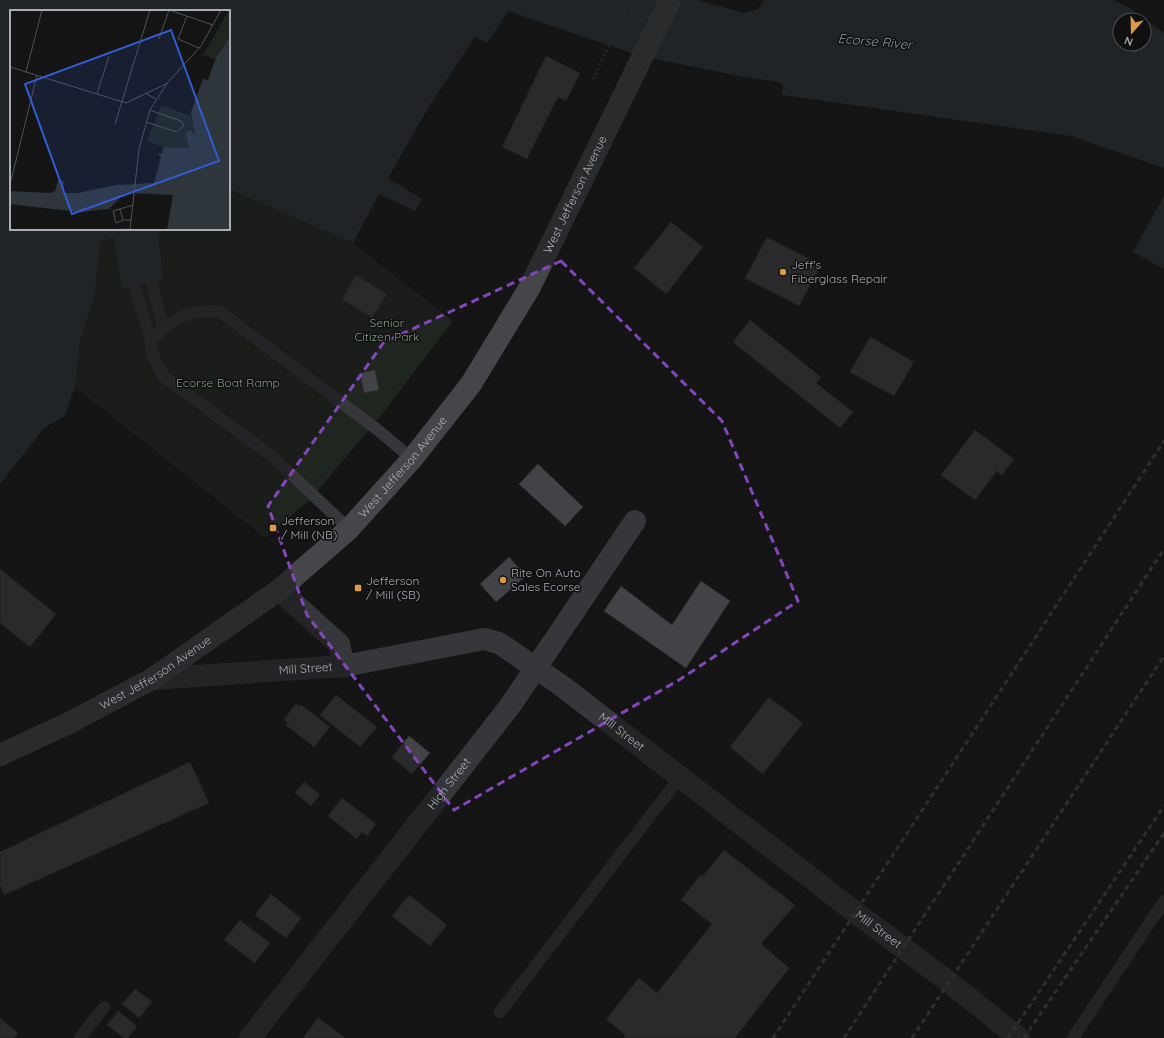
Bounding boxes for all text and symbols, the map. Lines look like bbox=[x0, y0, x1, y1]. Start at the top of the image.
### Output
inset map bbox=[10, 10, 230, 230]
north arrow bbox=[1112, 12, 1152, 52]
water label: Ecorse River bbox=[837, 30, 915, 52]
text: N bbox=[1122, 33, 1135, 49]
street label: West Jefferson Avenue bbox=[540, 133, 610, 256]
place label: Jeff's Fiberglass Repair bbox=[791, 257, 888, 286]
marker: Jeff's Fiberglass Repair bbox=[778, 267, 788, 277]
park label: Senior Citizen Park bbox=[354, 315, 420, 344]
park label: Ecorse Boat Ramp bbox=[176, 375, 280, 390]
street label: West Jefferson Avenue bbox=[355, 413, 450, 521]
place label: Jefferson / Mill (NB) bbox=[281, 513, 337, 542]
marker: Jefferson / Mill (NB) bbox=[268, 523, 278, 533]
place label: Rite On Auto Sales Ecorse bbox=[511, 565, 581, 594]
place label: Jefferson / Mill (SB) bbox=[366, 573, 420, 602]
marker: Rite On Auto Sales Ecorse bbox=[498, 575, 508, 585]
marker: Jefferson / Mill (SB) bbox=[353, 583, 363, 593]
street label: West Jefferson Avenue bbox=[97, 632, 214, 713]
street label: Mill Street bbox=[278, 659, 333, 677]
street label: Mill Street bbox=[596, 709, 648, 754]
street label: High Street bbox=[424, 754, 474, 812]
street label: Mill Street bbox=[852, 907, 905, 951]

